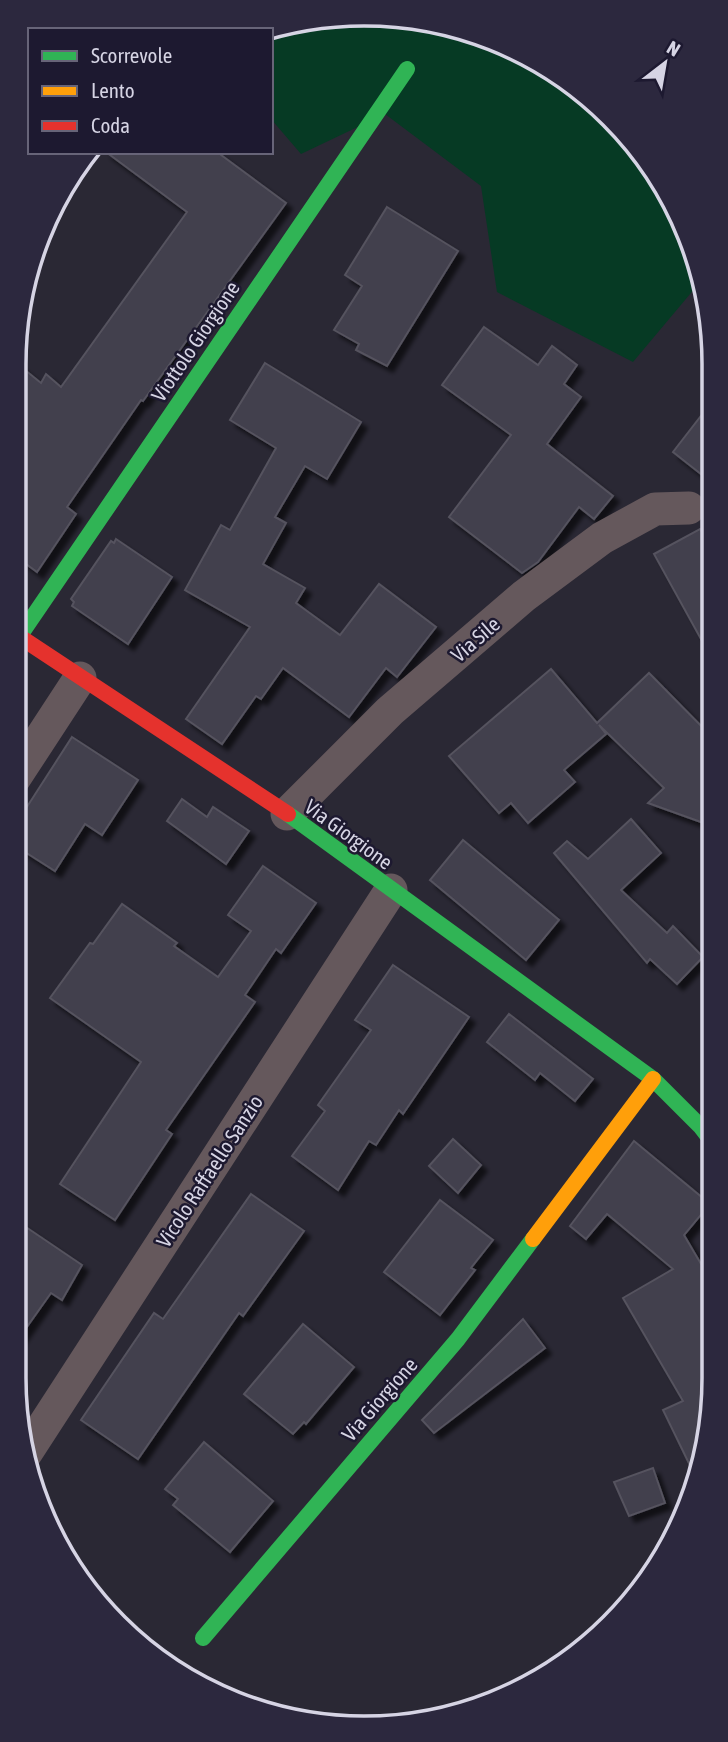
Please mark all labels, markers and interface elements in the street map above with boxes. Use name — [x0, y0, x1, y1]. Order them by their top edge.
legend — [28, 28, 273, 154]
north arrow — [630, 28, 700, 98]
text: N — [663, 36, 684, 61]
text: Scorrevole — [91, 43, 172, 67]
text: Lento — [91, 78, 135, 102]
text: Coda — [91, 113, 130, 137]
street label: Viottolo Giorgione — [146, 276, 244, 406]
street label: Via Sile — [446, 611, 504, 667]
street label: Via Giorgione — [300, 794, 398, 874]
street label: Vicolo Raffaello Sanzio — [151, 1090, 267, 1252]
street label: Via Giorgione — [336, 1352, 422, 1446]

